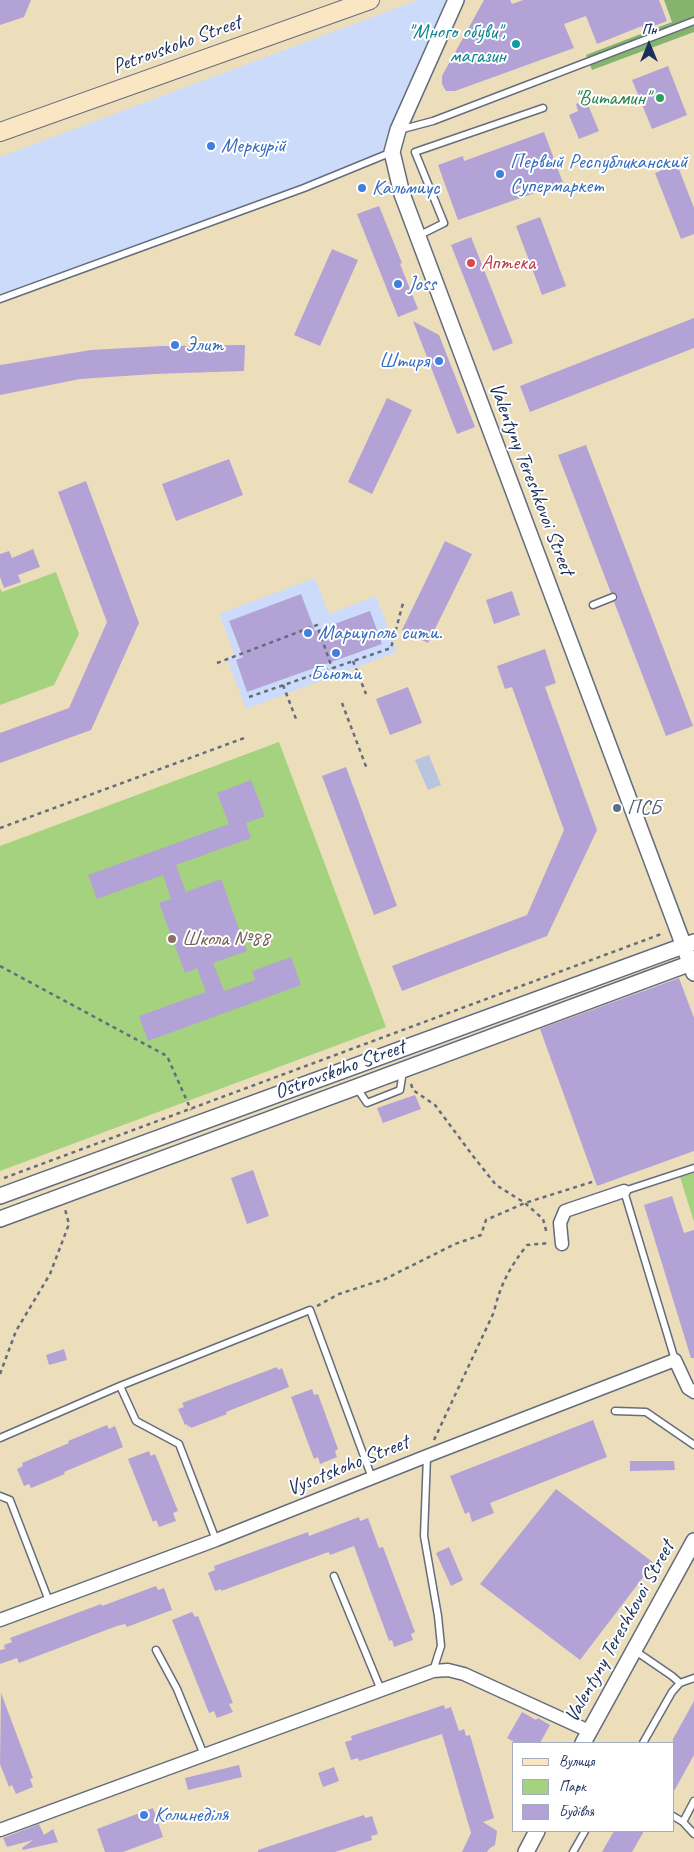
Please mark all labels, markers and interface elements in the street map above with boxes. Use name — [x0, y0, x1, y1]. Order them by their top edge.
street label: Petrovskoho Street — [109, 10, 245, 80]
place label: "Много обуви", магазин — [408, 19, 506, 69]
north arrow — [624, 20, 674, 70]
text: Пн — [642, 21, 656, 38]
marker: "Много обуви", магазин — [510, 38, 522, 50]
place label: "Витамин" — [574, 85, 650, 111]
marker: "Витамин" — [654, 92, 666, 104]
place label: Меркурій — [221, 133, 286, 159]
marker: Меркурій — [205, 140, 217, 152]
place label: Первый Республиканский Супермаркет — [510, 149, 688, 199]
marker: Первый Республиканский Супермаркет — [494, 168, 506, 180]
place label: Кальмиус — [372, 175, 439, 201]
marker: Кальмиус — [356, 182, 368, 194]
place label: Аптека — [481, 250, 535, 276]
marker: Аптека — [465, 257, 477, 269]
place label: Joss — [408, 271, 436, 297]
marker: Joss — [392, 278, 404, 290]
place label: Элит — [185, 332, 223, 358]
marker: Элит — [169, 339, 181, 351]
place label: Штиря — [379, 348, 429, 374]
marker: Штиря — [433, 355, 445, 367]
street label: Valentyny Tereshkovoi Street — [483, 379, 579, 579]
place label: Мариуполь сити. — [318, 620, 442, 646]
marker: Мариуполь сити. — [302, 627, 314, 639]
marker: Бьюти — [330, 647, 342, 659]
place label: Бьюти — [311, 661, 361, 687]
place label: ПСБ — [627, 795, 661, 821]
marker: ПСБ — [611, 802, 623, 814]
place label: Школа №88 — [182, 926, 270, 952]
marker: Школа №88 — [166, 933, 178, 945]
street label: Ostrovskoho Street — [271, 1035, 409, 1105]
street label: Vysotskoho Street — [283, 1430, 413, 1502]
street label: Valentyny Tereshkovoi Street — [560, 1537, 680, 1727]
legend — [512, 1742, 674, 1832]
text: Вулиця — [559, 1752, 595, 1771]
text: Парк — [559, 1777, 586, 1796]
place label: Колинеділя — [154, 1802, 228, 1828]
text: Будівля — [559, 1802, 594, 1821]
marker: Колинеділя — [138, 1809, 150, 1821]

